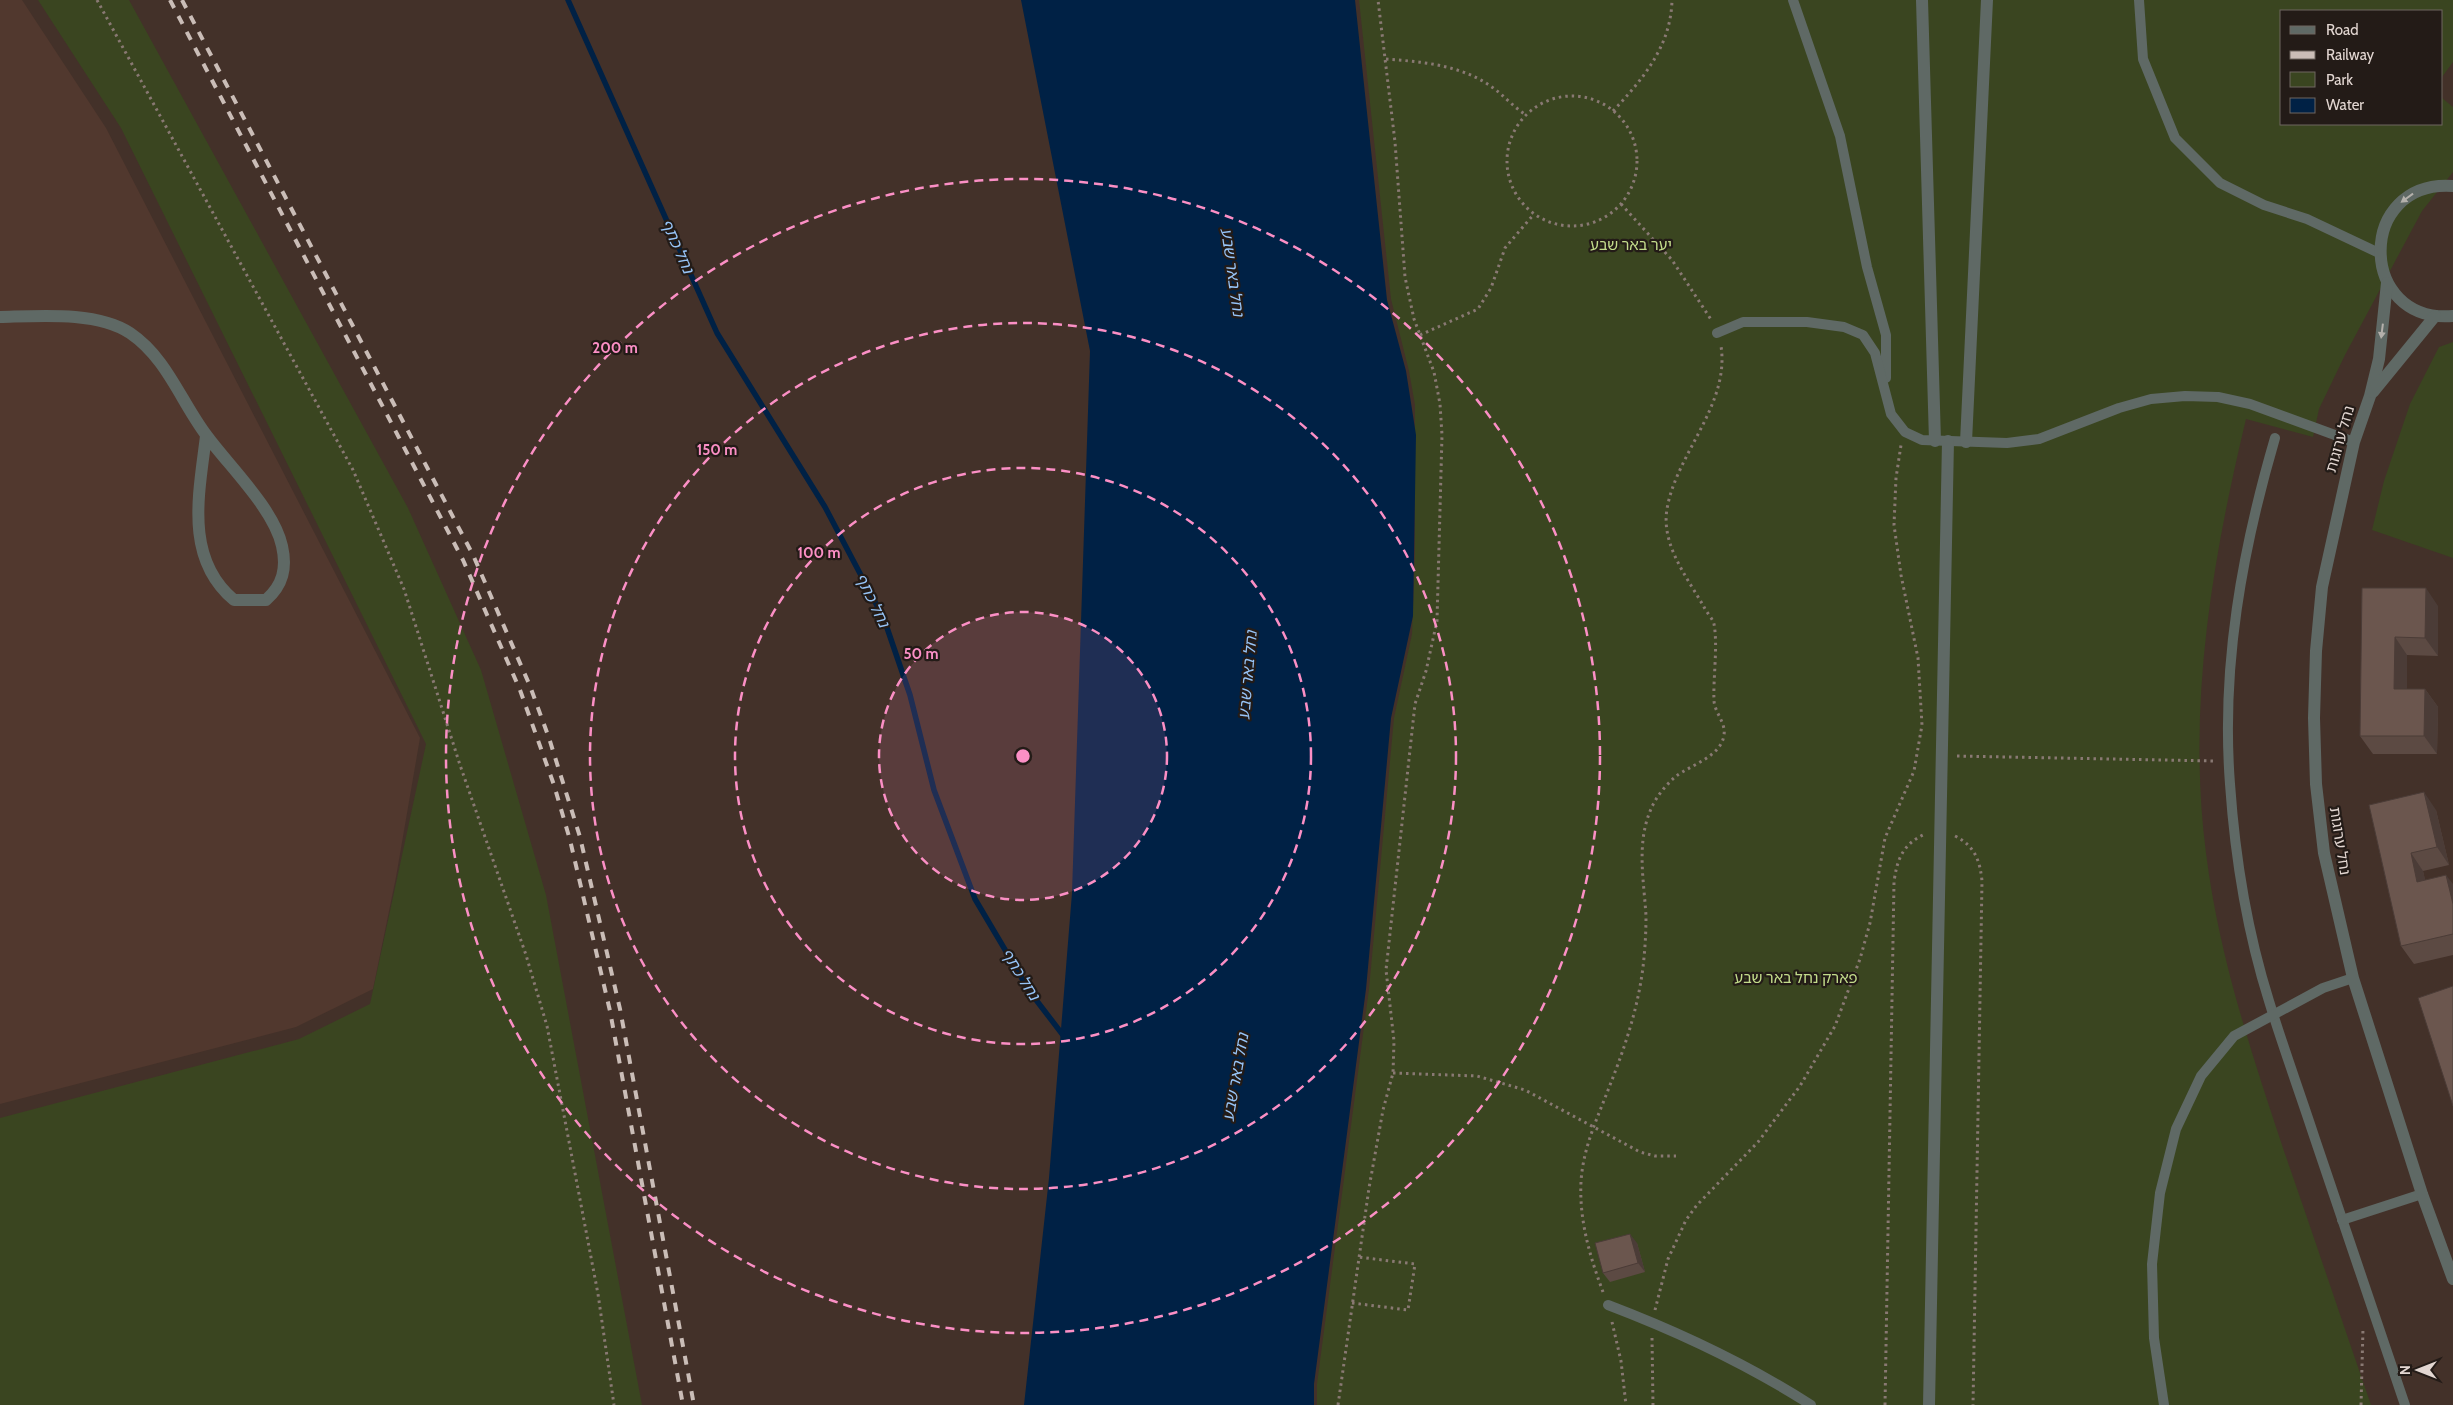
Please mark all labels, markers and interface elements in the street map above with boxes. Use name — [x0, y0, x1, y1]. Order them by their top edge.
legend — [2280, 10, 2443, 125]
text: Road — [2326, 21, 2359, 39]
text: Railway — [2326, 46, 2375, 64]
text: Park — [2326, 71, 2353, 89]
text: Water — [2326, 96, 2364, 114]
one-way arrow — [2400, 193, 2414, 203]
water label: נחל כתף — [657, 216, 698, 277]
water label: נחל באר שבע — [1217, 227, 1248, 318]
park label: יער באר שבע — [1590, 236, 1672, 254]
one-way arrow — [2378, 323, 2386, 339]
text: 200 m — [592, 339, 638, 357]
street label: נחל ערוגות — [2322, 404, 2358, 474]
text: 150 m — [697, 441, 737, 459]
text: 100 m — [797, 544, 841, 562]
water label: נחל כתף — [851, 570, 894, 631]
water label: נחל באר שבע — [1234, 629, 1261, 720]
text: 50 m — [903, 645, 939, 663]
centre of rings — [1014, 747, 1032, 765]
street label: נחל ערוגות — [2326, 806, 2354, 876]
water label: נחל כתף — [997, 945, 1044, 1004]
park label: פארק נחל באר שבע — [1734, 969, 1858, 987]
water label: נחל באר שבע — [1218, 1031, 1253, 1123]
north arrow — [2393, 1345, 2443, 1395]
text: N — [2396, 1365, 2414, 1375]

